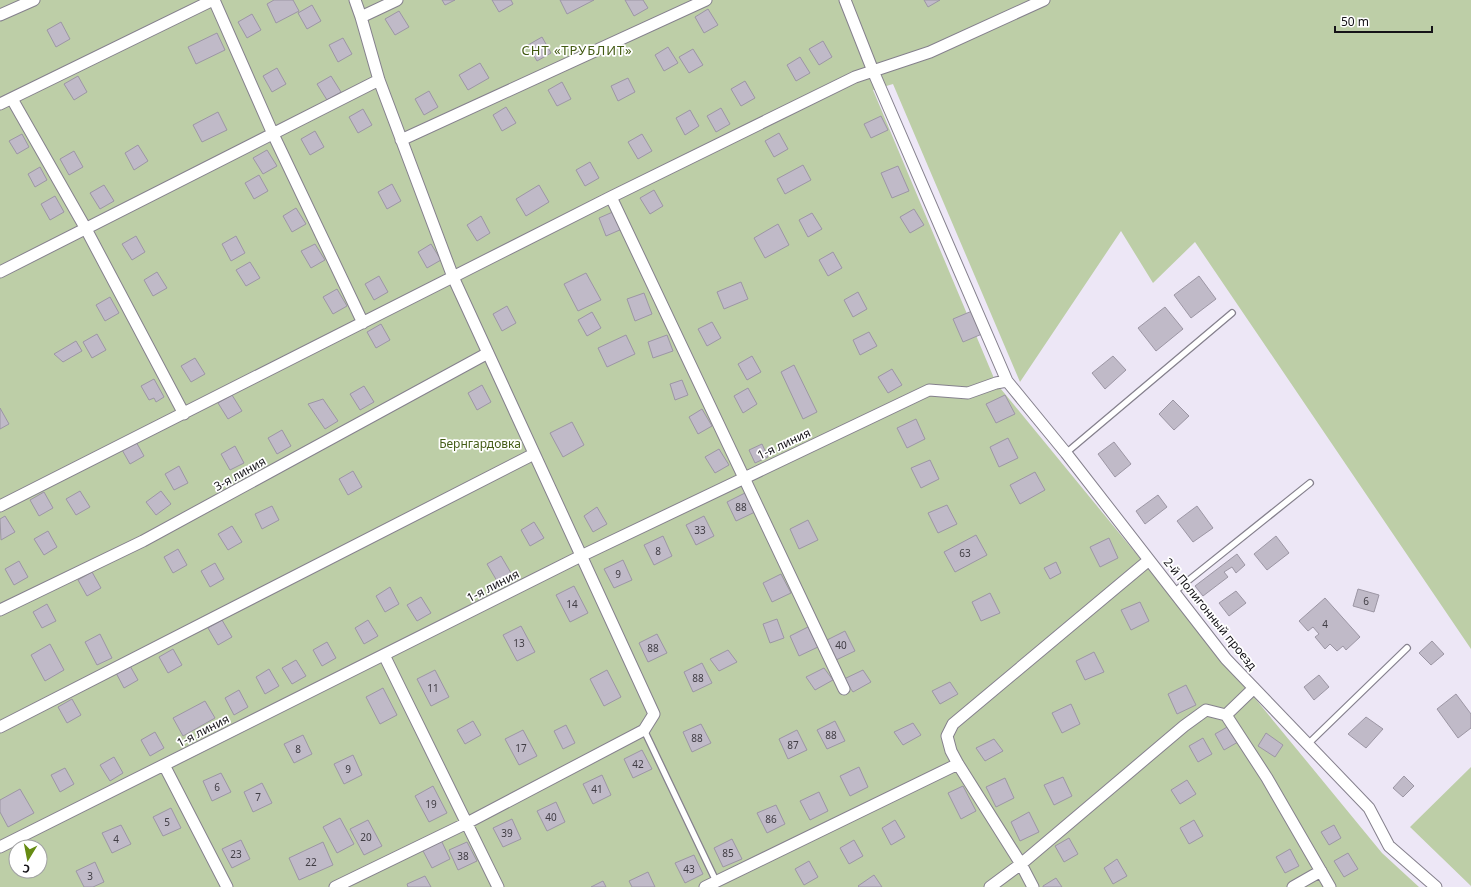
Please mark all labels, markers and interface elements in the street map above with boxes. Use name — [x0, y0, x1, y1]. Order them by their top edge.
scale bar — [1335, 8, 1432, 34]
text: 50 m — [1341, 13, 1369, 30]
district label: СНТ «ТРУБЛИТ» — [522, 41, 633, 59]
street label: 1-я линия — [754, 424, 813, 463]
park label: Бернгардовка — [439, 435, 521, 452]
street label: 3-я линия — [211, 452, 269, 495]
house number: 88 — [735, 500, 747, 514]
house number: 33 — [694, 523, 706, 537]
house number: 8 — [655, 544, 661, 558]
house number: 63 — [959, 546, 971, 560]
street label: 2-й Полигонный проезд — [1160, 554, 1261, 674]
street label: 1-я линия — [464, 565, 522, 606]
house number: 9 — [615, 567, 621, 581]
house number: 6 — [1363, 594, 1369, 608]
house number: 14 — [566, 597, 578, 611]
house number: 4 — [1322, 617, 1328, 631]
house number: 13 — [513, 636, 525, 650]
house number: 40 — [835, 638, 847, 652]
house number: 88 — [647, 641, 659, 655]
house number: 88 — [692, 671, 704, 685]
house number: 11 — [427, 681, 439, 695]
street label: 1-я линия — [174, 710, 232, 751]
house number: 88 — [825, 728, 837, 742]
house number: 88 — [691, 731, 703, 745]
house number: 87 — [787, 738, 799, 752]
house number: 17 — [515, 741, 527, 755]
house number: 8 — [295, 742, 301, 756]
house number: 42 — [632, 757, 644, 771]
house number: 9 — [345, 762, 351, 776]
house number: 6 — [214, 780, 220, 794]
house number: 41 — [591, 782, 603, 796]
house number: 7 — [255, 790, 261, 804]
house number: 19 — [425, 797, 437, 811]
house number: 40 — [545, 810, 557, 824]
house number: 86 — [765, 812, 777, 826]
house number: 5 — [164, 815, 170, 829]
house number: 39 — [501, 826, 513, 840]
house number: 20 — [360, 830, 372, 844]
house number: 4 — [113, 832, 119, 846]
north arrow — [8, 839, 48, 879]
house number: 85 — [722, 846, 734, 860]
house number: 23 — [230, 847, 242, 861]
house number: 38 — [457, 849, 469, 863]
house number: 22 — [305, 855, 317, 869]
text: С — [21, 861, 31, 877]
house number: 43 — [683, 862, 695, 876]
house number: 3 — [87, 869, 93, 883]

